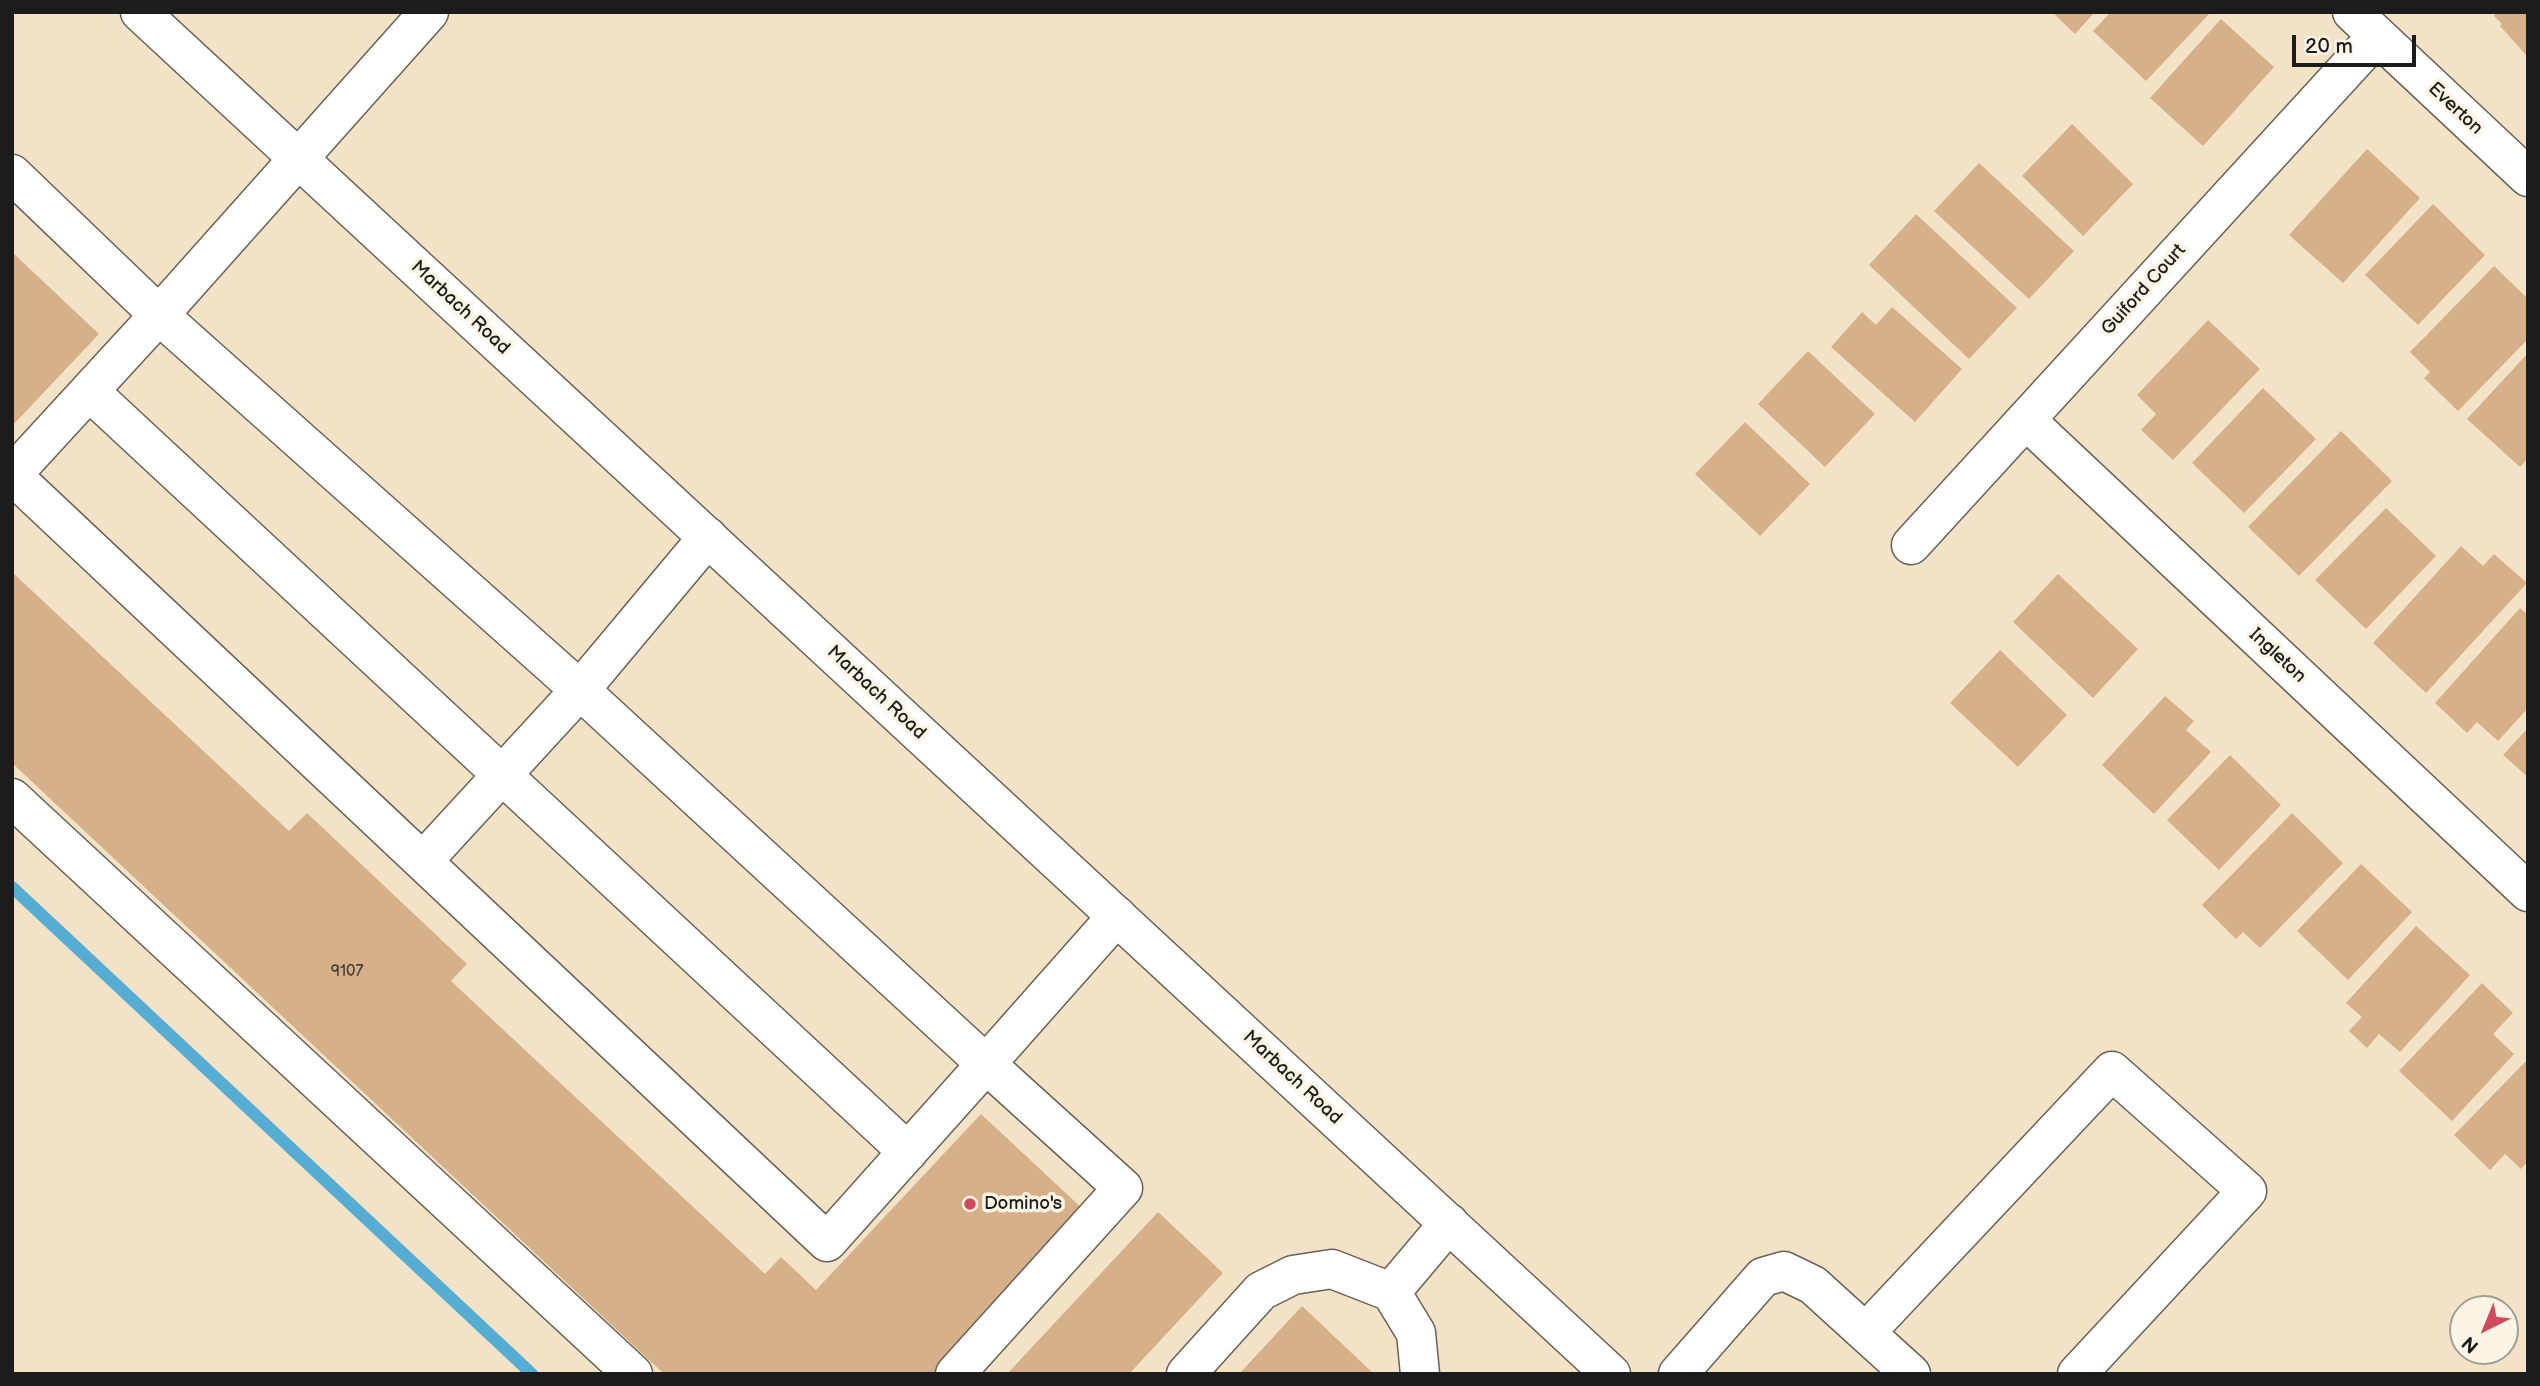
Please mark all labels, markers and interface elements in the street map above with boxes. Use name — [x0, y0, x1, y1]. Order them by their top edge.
scale bar — [2295, 21, 2419, 65]
text: 20 m — [2305, 34, 2353, 59]
street label: Everton — [2423, 78, 2487, 140]
street label: Guiford Court — [2097, 240, 2191, 340]
street label: Marbach Road — [406, 256, 514, 360]
street label: Ingleton — [2244, 624, 2310, 688]
street label: Marbach Road — [822, 641, 930, 745]
house number: 9107 — [331, 962, 363, 982]
street label: Marbach Road — [1238, 1026, 1346, 1130]
place label: Domino's — [984, 1193, 1062, 1215]
marker: Domino's — [962, 1196, 978, 1212]
north arrow — [2449, 1295, 2519, 1365]
text: N — [2458, 1331, 2484, 1358]

